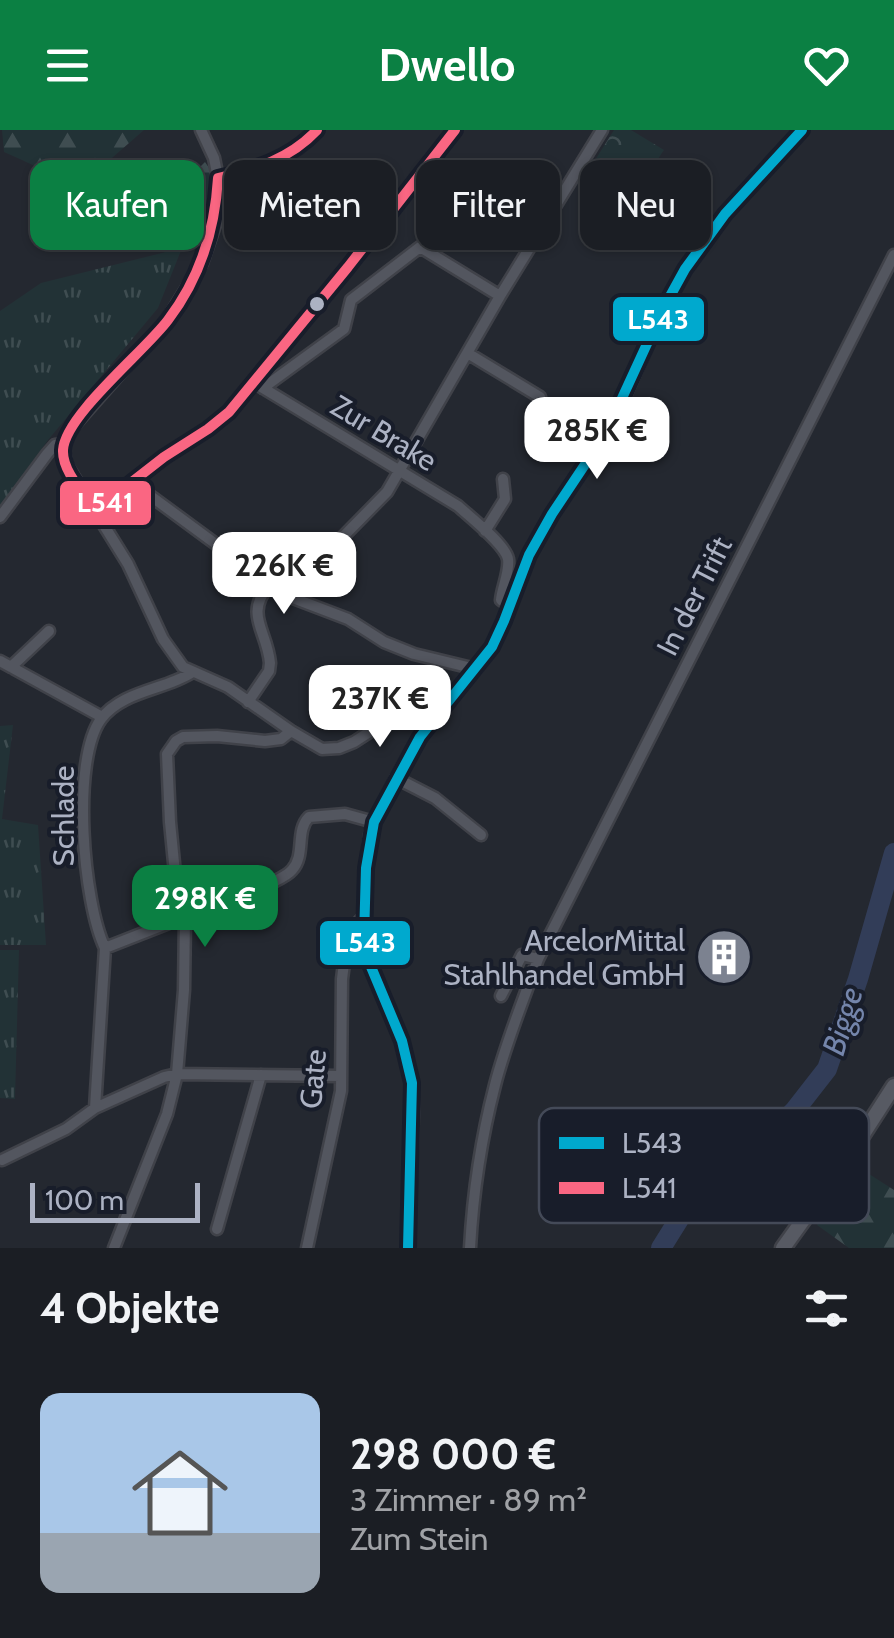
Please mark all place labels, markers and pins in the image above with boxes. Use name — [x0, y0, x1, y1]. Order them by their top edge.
unlabelled marker — [307, 294, 327, 314]
pin: 285K € — [516, 397, 678, 482]
pin: 226K € — [203, 532, 365, 617]
pin: 237K € — [299, 665, 461, 750]
pin: 298K € — [124, 865, 286, 950]
place label: ArcelorMittal Stahlhandel GmbH — [443, 922, 685, 993]
building icon: ArcelorMittal Stahlhandel GmbH — [694, 927, 754, 987]

